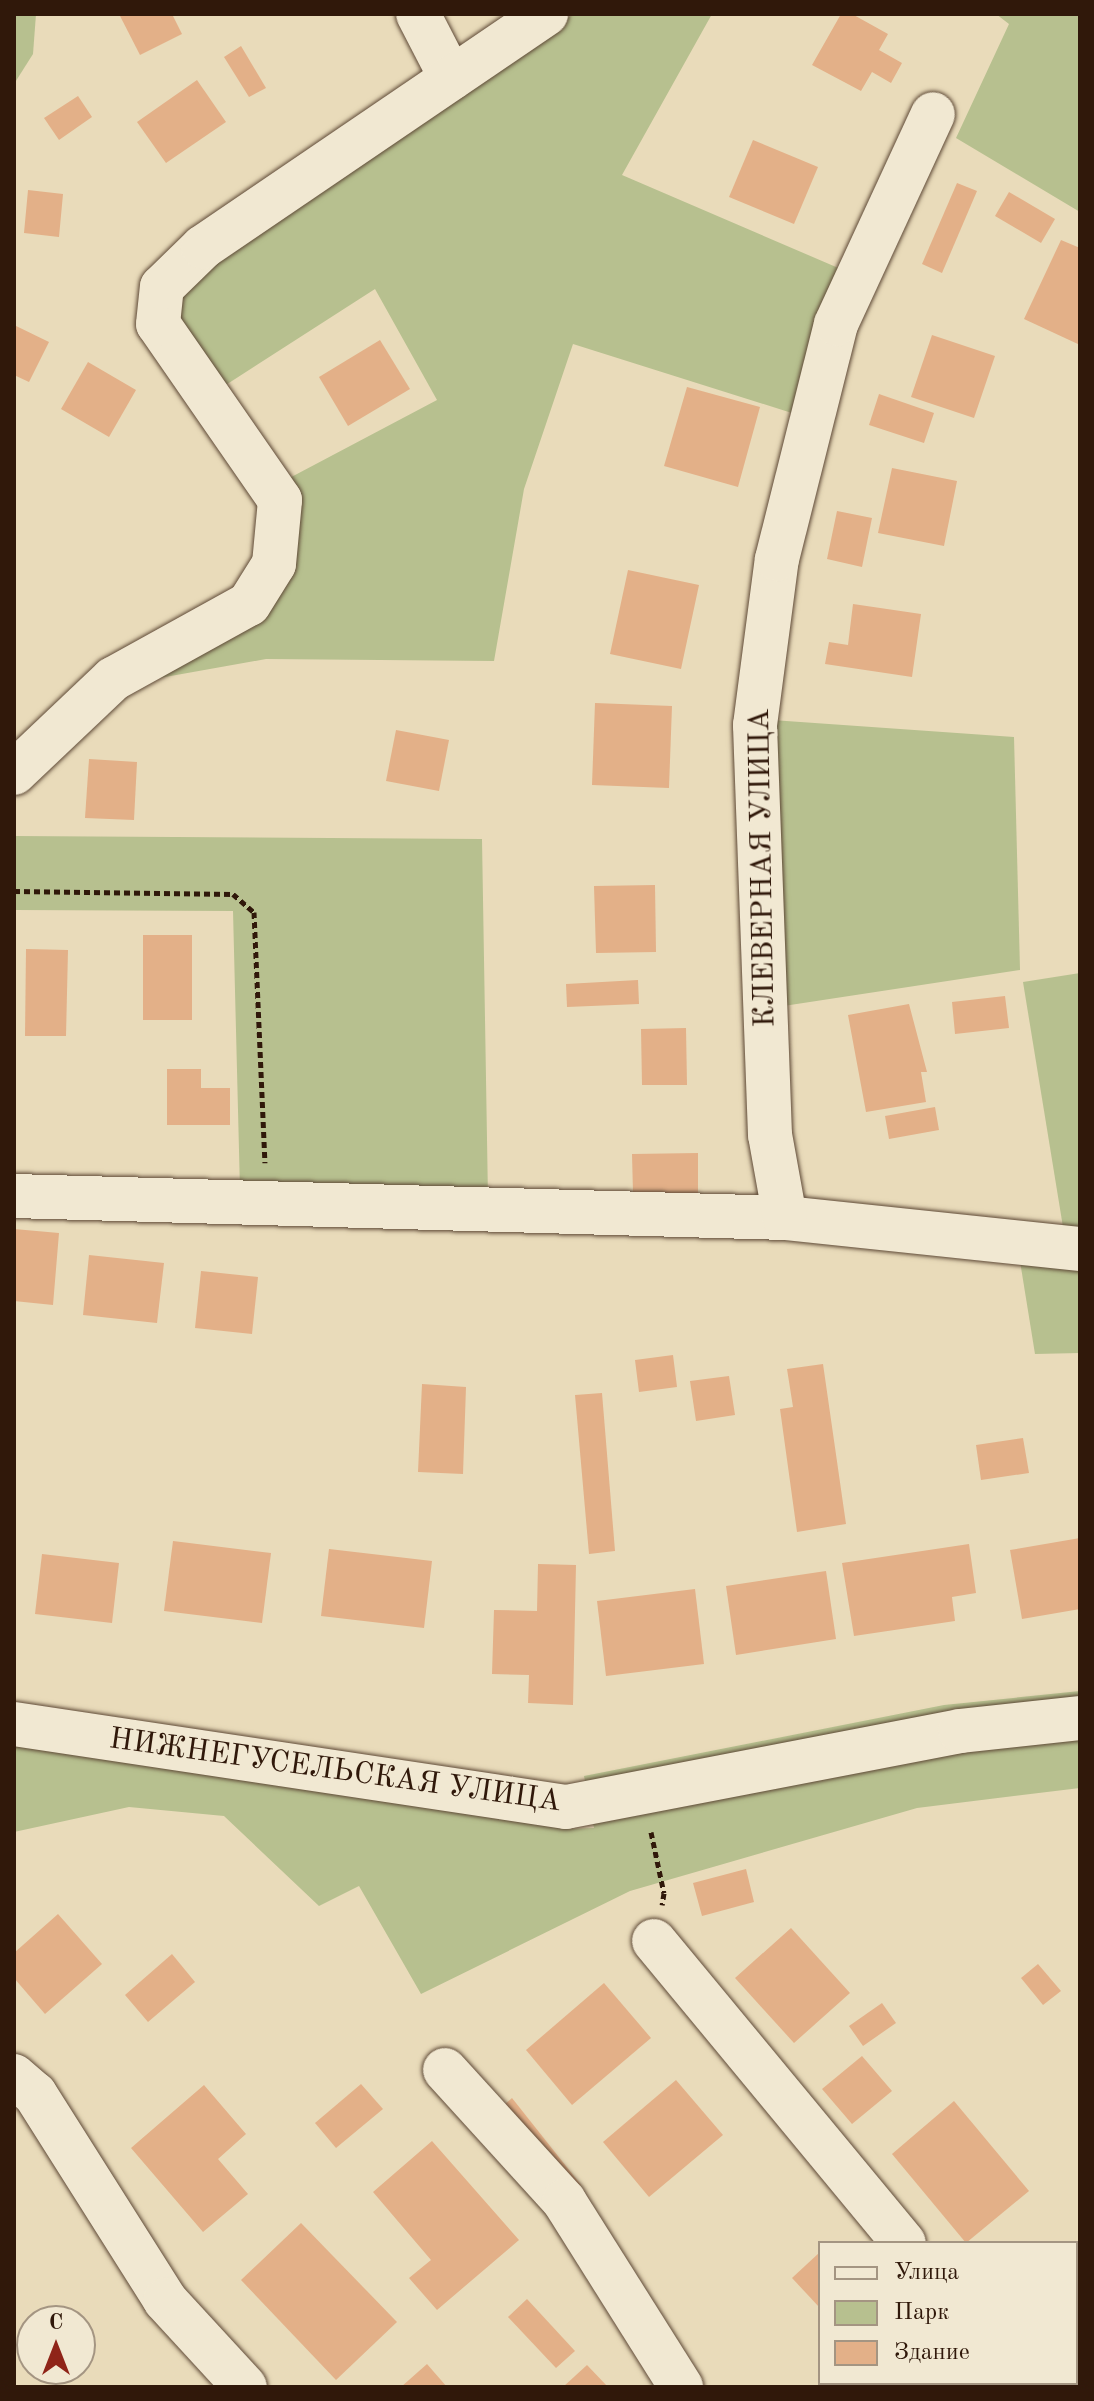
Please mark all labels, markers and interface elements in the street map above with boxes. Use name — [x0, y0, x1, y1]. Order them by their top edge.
street label: КЛЕВЕРНАЯ УЛИЦА — [742, 708, 784, 1028]
street label: НИЖНЕГУСЕЛЬСКАЯ УЛИЦА — [107, 1721, 563, 1821]
legend — [818, 2241, 1078, 2385]
text: Улица — [894, 2261, 959, 2285]
text: Парк — [894, 2301, 949, 2325]
north arrow — [16, 2305, 96, 2385]
text: С — [49, 2312, 63, 2334]
text: Здание — [894, 2341, 970, 2365]

